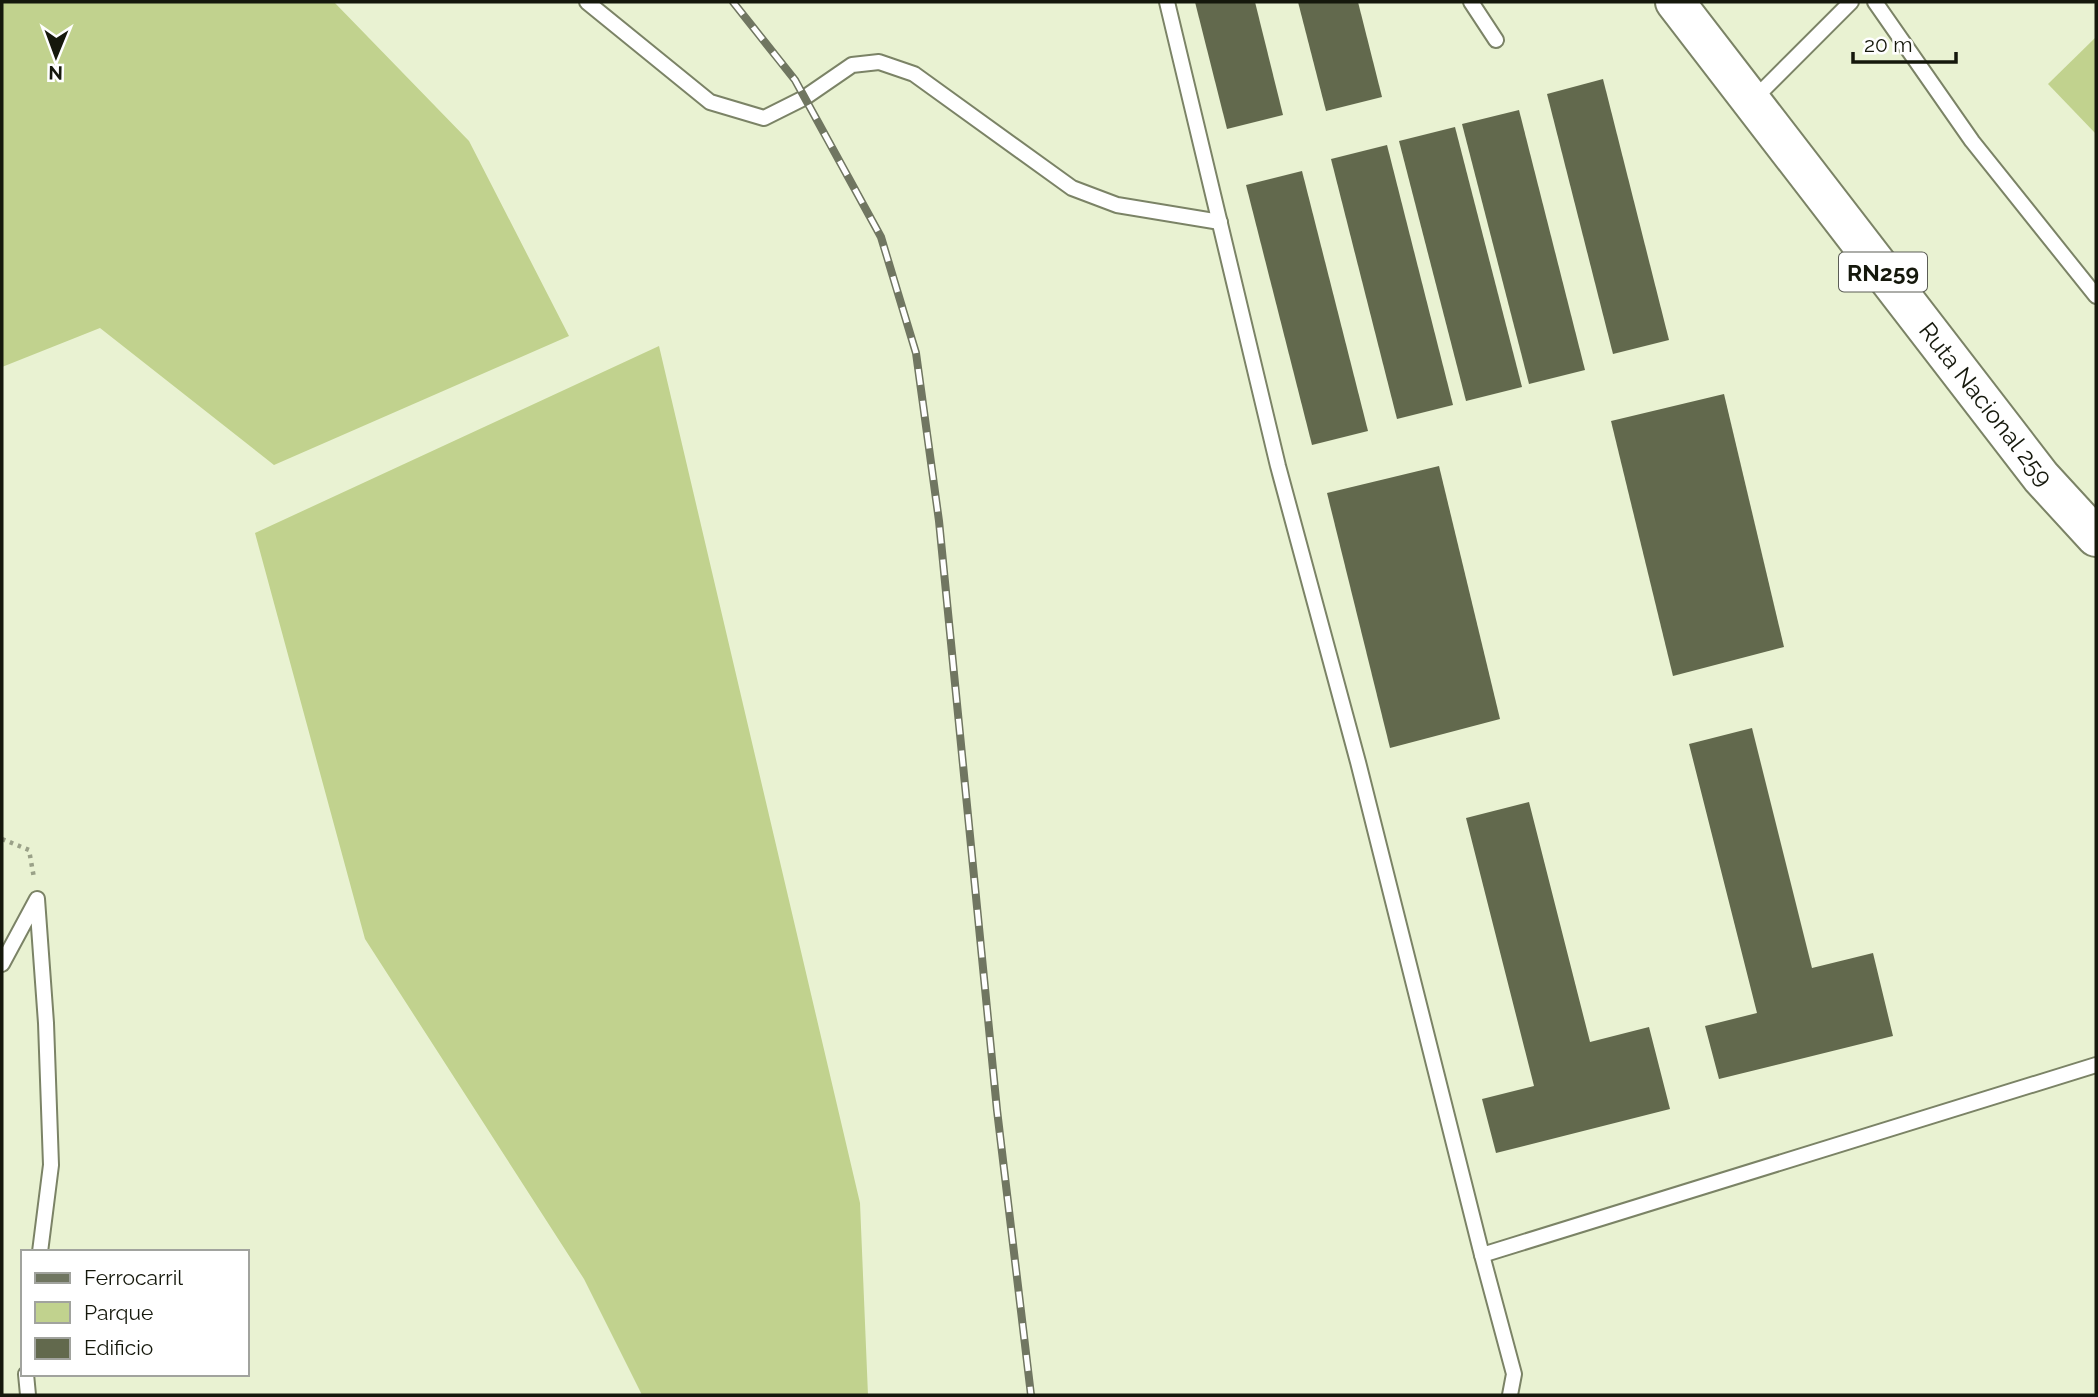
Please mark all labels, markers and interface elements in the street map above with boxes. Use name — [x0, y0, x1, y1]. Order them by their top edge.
north arrow — [21, 21, 91, 91]
scale bar — [1853, 21, 1956, 65]
text: 20 m — [1864, 32, 1912, 57]
text: N — [48, 62, 63, 84]
road number: RN259 — [1839, 252, 1927, 292]
street label: Ruta Nacional 259 — [1913, 316, 2059, 492]
legend — [21, 1250, 248, 1376]
text: Ferrocarril — [84, 1265, 183, 1290]
text: Parque — [84, 1300, 153, 1325]
text: Edificio — [84, 1335, 153, 1360]

